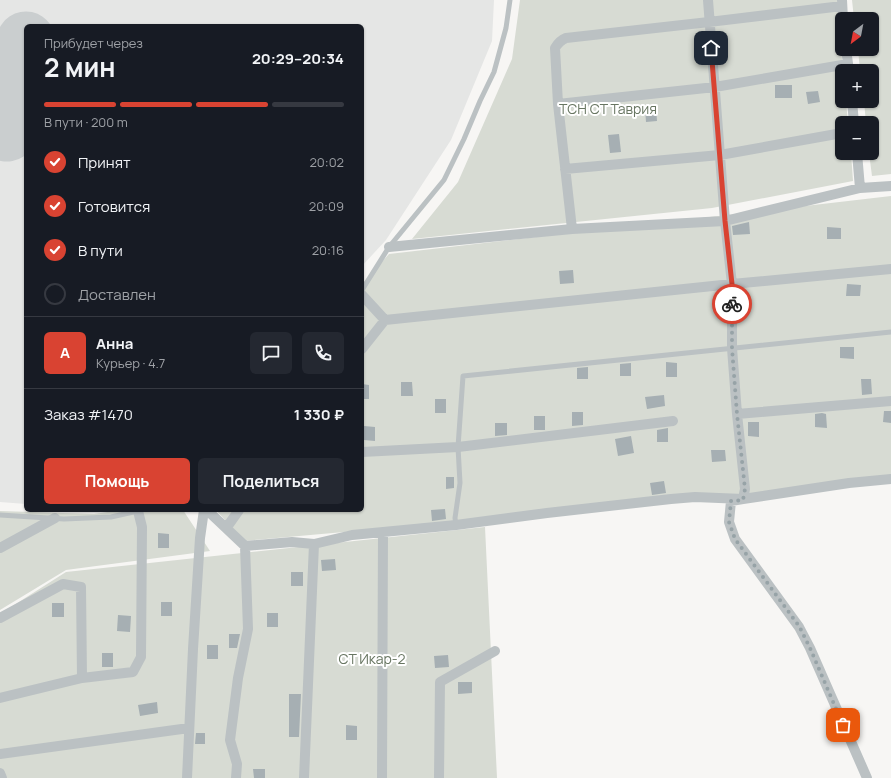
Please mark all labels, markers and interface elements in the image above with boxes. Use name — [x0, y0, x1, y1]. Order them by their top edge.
north arrow — [835, 12, 879, 56]
map controls — [835, 12, 879, 160]
pin — [694, 31, 728, 65]
text: Прибудет через — [44, 34, 143, 52]
icon: home — [700, 37, 722, 59]
text: 20:29–20:34 — [252, 48, 344, 69]
text: 2 мин — [44, 49, 116, 85]
button: + — [835, 64, 879, 108]
park label: ТСН СТ Таврия — [559, 99, 657, 118]
text: В пути · 200 m — [44, 113, 128, 131]
button: − — [835, 116, 879, 160]
icon: check — [44, 151, 66, 173]
text: Принят — [78, 152, 131, 173]
text: 20:02 — [309, 153, 344, 171]
icon: check — [44, 195, 66, 217]
text: Готовится — [78, 196, 150, 217]
text: 20:09 — [309, 197, 344, 215]
icon: check — [44, 239, 66, 261]
text: В пути — [78, 240, 123, 261]
text: 20:16 — [312, 241, 344, 259]
text: Доставлен — [78, 284, 156, 305]
courier — [712, 284, 752, 324]
icon: bike — [721, 293, 743, 315]
button: chat — [250, 332, 292, 374]
button: phone — [302, 332, 344, 374]
text: Анна — [96, 333, 133, 354]
text: А — [60, 342, 70, 363]
text: Курьер · 4.7 — [96, 354, 165, 372]
text: Заказ #1470 — [44, 404, 133, 425]
text: 1 330 ₽ — [294, 404, 344, 425]
button: Помощь — [44, 458, 190, 504]
button: Поделиться — [198, 458, 344, 504]
park label: СТ Икар-2 — [338, 649, 406, 668]
pin — [826, 708, 860, 742]
icon: bag — [832, 714, 854, 736]

